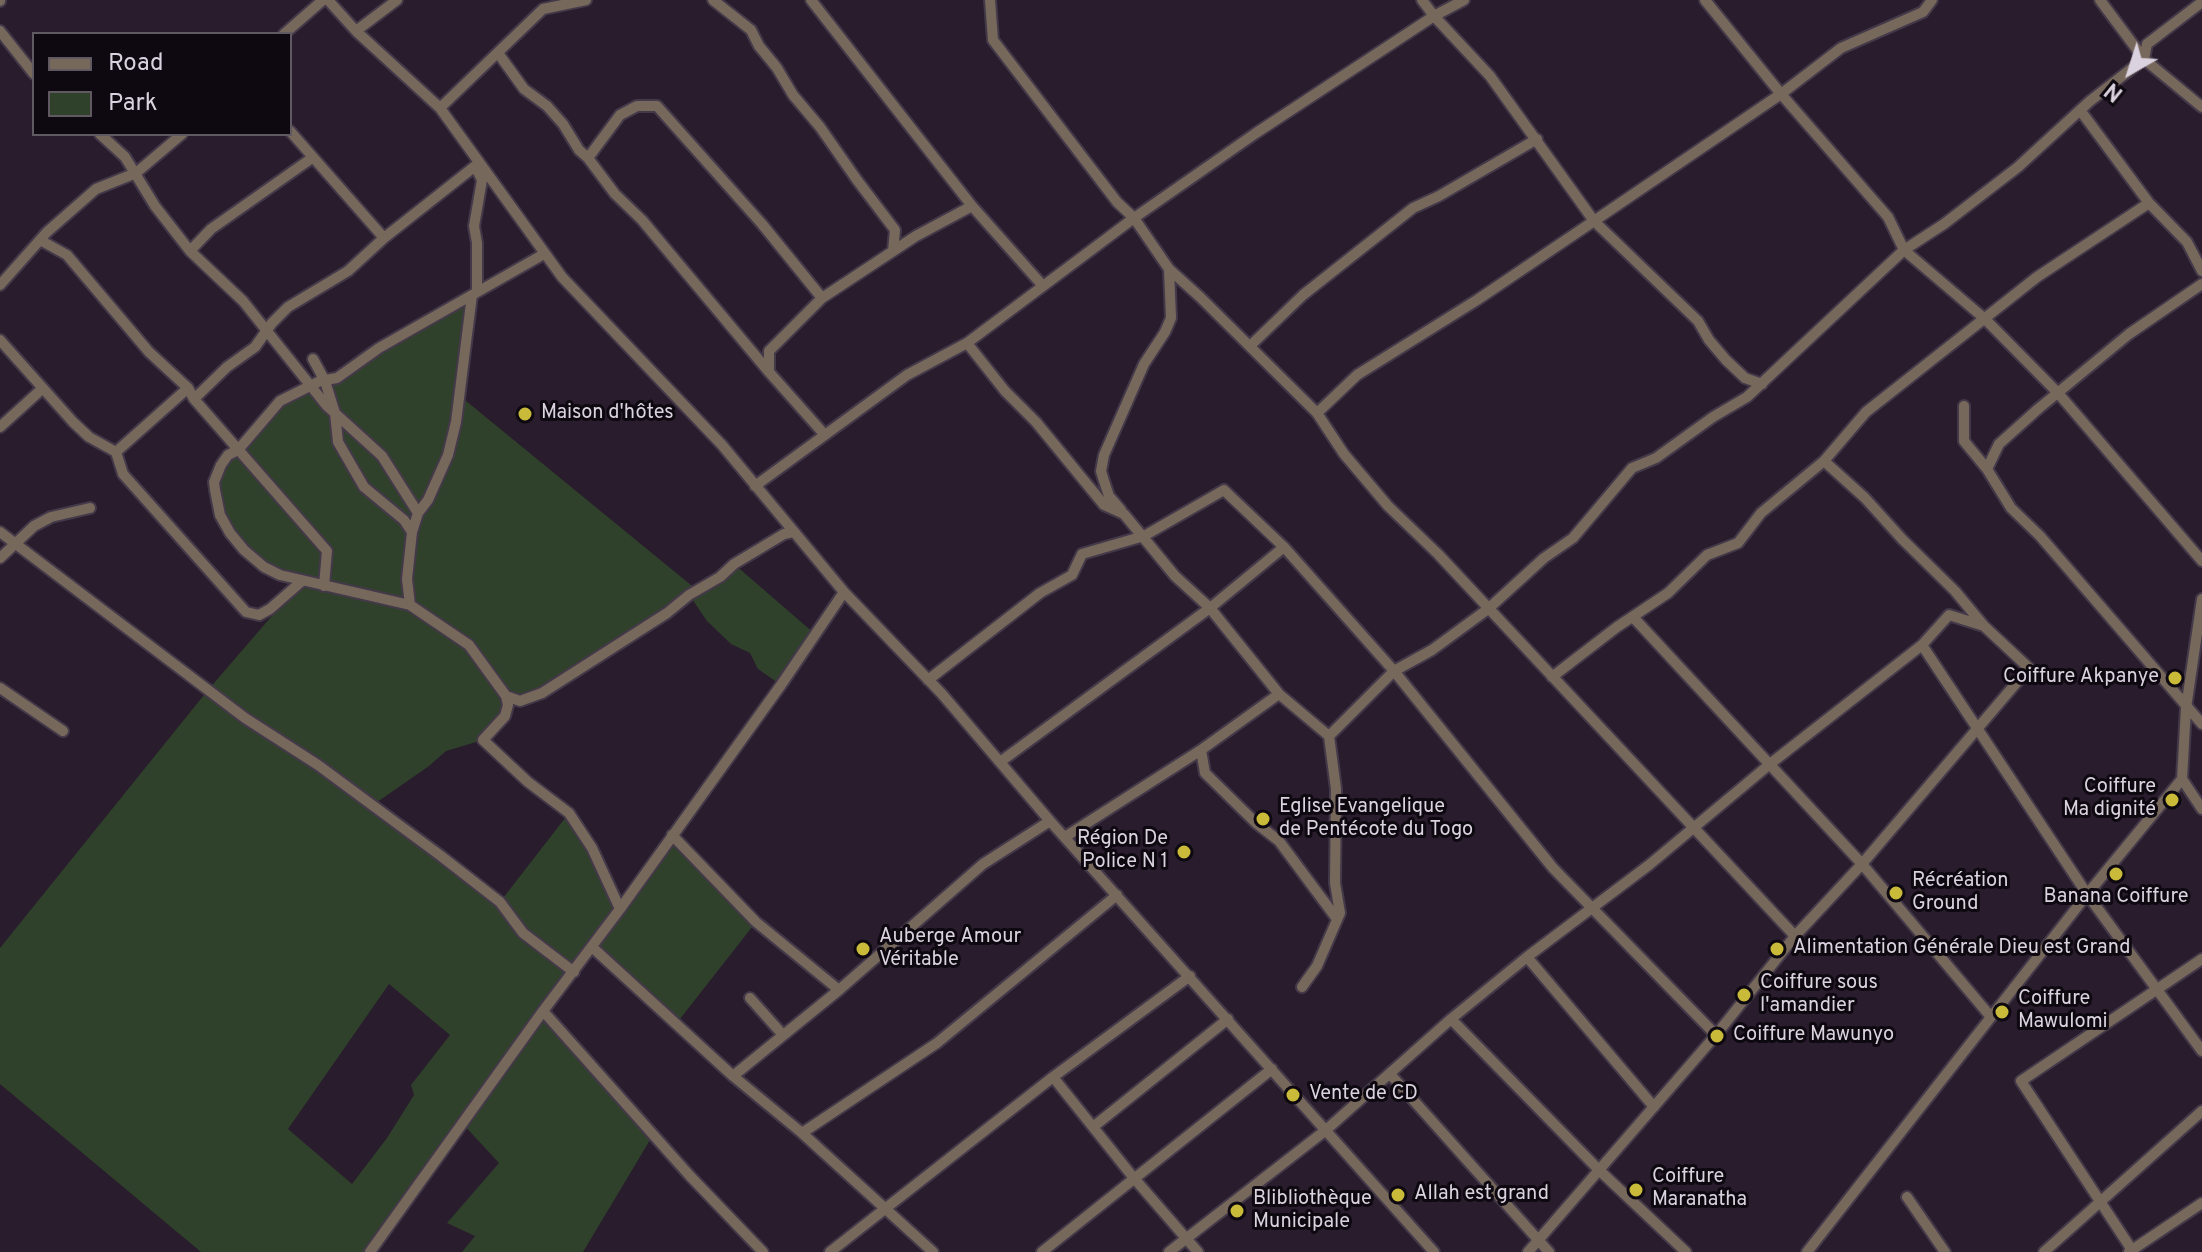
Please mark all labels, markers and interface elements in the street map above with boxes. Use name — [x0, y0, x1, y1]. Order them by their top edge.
legend — [32, 32, 292, 136]
north arrow — [2090, 32, 2170, 112]
text: Road — [108, 49, 164, 79]
text: N — [2100, 76, 2129, 107]
text: Park — [108, 89, 158, 119]
place label: Maison d'hôtes — [541, 402, 674, 426]
marker: Maison d'hôtes — [516, 405, 534, 423]
place label: Coiffure Akpanye — [2003, 666, 2159, 690]
marker: Coiffure Akpanye — [2166, 669, 2184, 687]
place label: Coiffure Ma dignité — [2063, 776, 2156, 823]
marker: Coiffure Ma dignité — [2163, 791, 2181, 809]
place label: Eglise Evangelique de Pentécote du Togo — [1279, 796, 1473, 843]
marker: Eglise Evangelique de Pentécote du Togo — [1254, 810, 1272, 828]
place label: Région De Police N 1 — [1077, 828, 1168, 875]
marker: Région De Police N 1 — [1175, 843, 1193, 861]
marker: Banana Coiffure — [2107, 865, 2125, 883]
place label: Récréation Ground — [1912, 870, 2008, 917]
marker: Récréation Ground — [1887, 884, 1905, 902]
place label: Banana Coiffure — [2044, 886, 2188, 910]
place label: Auberge Amour Véritable — [879, 926, 1021, 973]
place label: Alimentation Générale Dieu est Grand — [1793, 937, 2130, 961]
marker: Auberge Amour Véritable — [854, 940, 872, 958]
marker: Alimentation Générale Dieu est Grand — [1768, 940, 1786, 958]
place label: Coiffure sous l'amandier — [1760, 972, 1878, 1019]
marker: Coiffure sous l'amandier — [1735, 986, 1753, 1004]
place label: Coiffure Mawulomi — [2018, 988, 2108, 1035]
marker: Coiffure Mawulomi — [1993, 1003, 2011, 1021]
place label: Coiffure Mawunyo — [1733, 1024, 1894, 1048]
marker: Coiffure Mawunyo — [1708, 1027, 1726, 1045]
place label: Vente de CD — [1309, 1083, 1418, 1107]
marker: Vente de CD — [1284, 1086, 1302, 1104]
place label: Coiffure Maranatha — [1652, 1166, 1747, 1213]
marker: Coiffure Maranatha — [1627, 1181, 1645, 1199]
place label: Allah est grand — [1414, 1183, 1549, 1207]
marker: Allah est grand — [1389, 1186, 1407, 1204]
place label: Blibliothèque Municipale — [1253, 1188, 1372, 1235]
marker: Blibliothèque Municipale — [1228, 1202, 1246, 1220]

